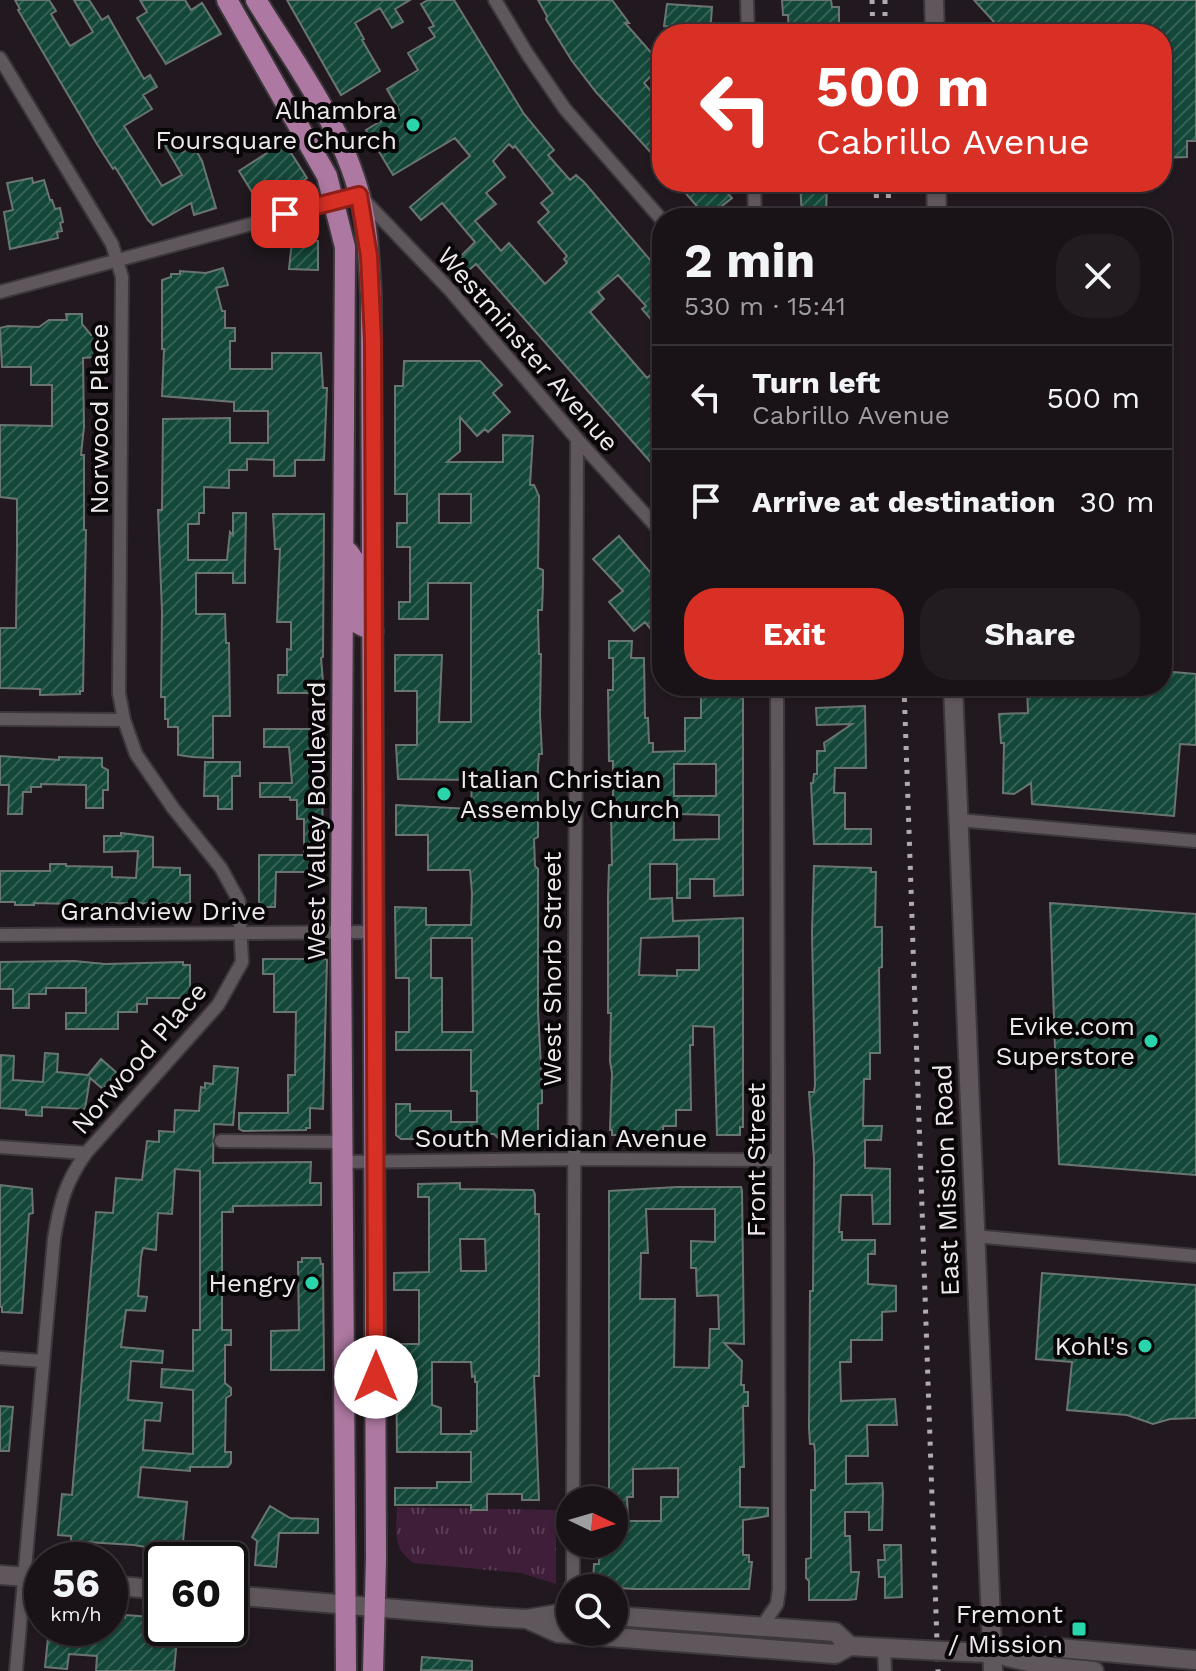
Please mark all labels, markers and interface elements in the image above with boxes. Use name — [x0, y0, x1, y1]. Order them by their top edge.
text: 500 m — [816, 54, 990, 120]
icon: left — [684, 56, 788, 160]
place label: Alhambra Foursquare Church — [155, 95, 397, 155]
marker: Alhambra Foursquare Church — [404, 116, 422, 134]
text: Cabrillo Avenue — [816, 121, 1090, 163]
pin — [251, 180, 319, 248]
icon: arrive — [263, 192, 307, 236]
text: 2 min — [684, 232, 815, 289]
button: close — [1056, 234, 1140, 318]
street label: Westminster Avenue — [431, 241, 625, 457]
text: 530 m · 15:41 — [684, 291, 846, 321]
street label: Norwood Place — [84, 324, 114, 514]
text: Turn left — [752, 365, 880, 400]
icon: left — [684, 375, 728, 419]
text: 500 m — [1046, 380, 1140, 415]
text: Cabrillo Avenue — [752, 400, 950, 430]
icon: arrive — [684, 479, 728, 523]
text: Arrive at destination — [752, 484, 1056, 519]
text: 30 m — [1080, 484, 1155, 519]
button: Exit — [684, 588, 904, 680]
button: Share — [920, 588, 1140, 680]
street label: West Valley Boulevard — [301, 681, 331, 961]
place label: Italian Christian Assembly Church — [460, 764, 680, 824]
marker: Italian Christian Assembly Church — [435, 785, 453, 803]
street label: West Shorb Street — [537, 851, 567, 1086]
street label: Grandview Drive — [60, 896, 266, 926]
street label: Norwood Place — [65, 976, 213, 1140]
place label: Evike.com Superstore — [996, 1011, 1135, 1071]
marker: Evike.com Superstore — [1142, 1032, 1160, 1050]
street label: East Mission Road — [927, 1063, 965, 1297]
street label: Front Street — [741, 1083, 771, 1237]
street label: South Meridian Avenue — [415, 1123, 707, 1153]
place label: Hengry — [208, 1268, 297, 1298]
marker: Hengry — [303, 1274, 321, 1292]
place label: Kohl's — [1055, 1331, 1129, 1361]
position arrow — [334, 1335, 418, 1419]
marker: Kohl's — [1136, 1337, 1154, 1355]
north arrow — [556, 1486, 628, 1558]
map controls — [556, 1486, 628, 1646]
speed limit sign: 60 — [144, 1542, 248, 1646]
text: 56 — [52, 1560, 100, 1607]
button: search — [556, 1574, 628, 1646]
place label: Fremont / Mission — [948, 1599, 1063, 1659]
text: km/h — [50, 1602, 102, 1626]
marker: Fremont / Mission — [1070, 1620, 1088, 1638]

